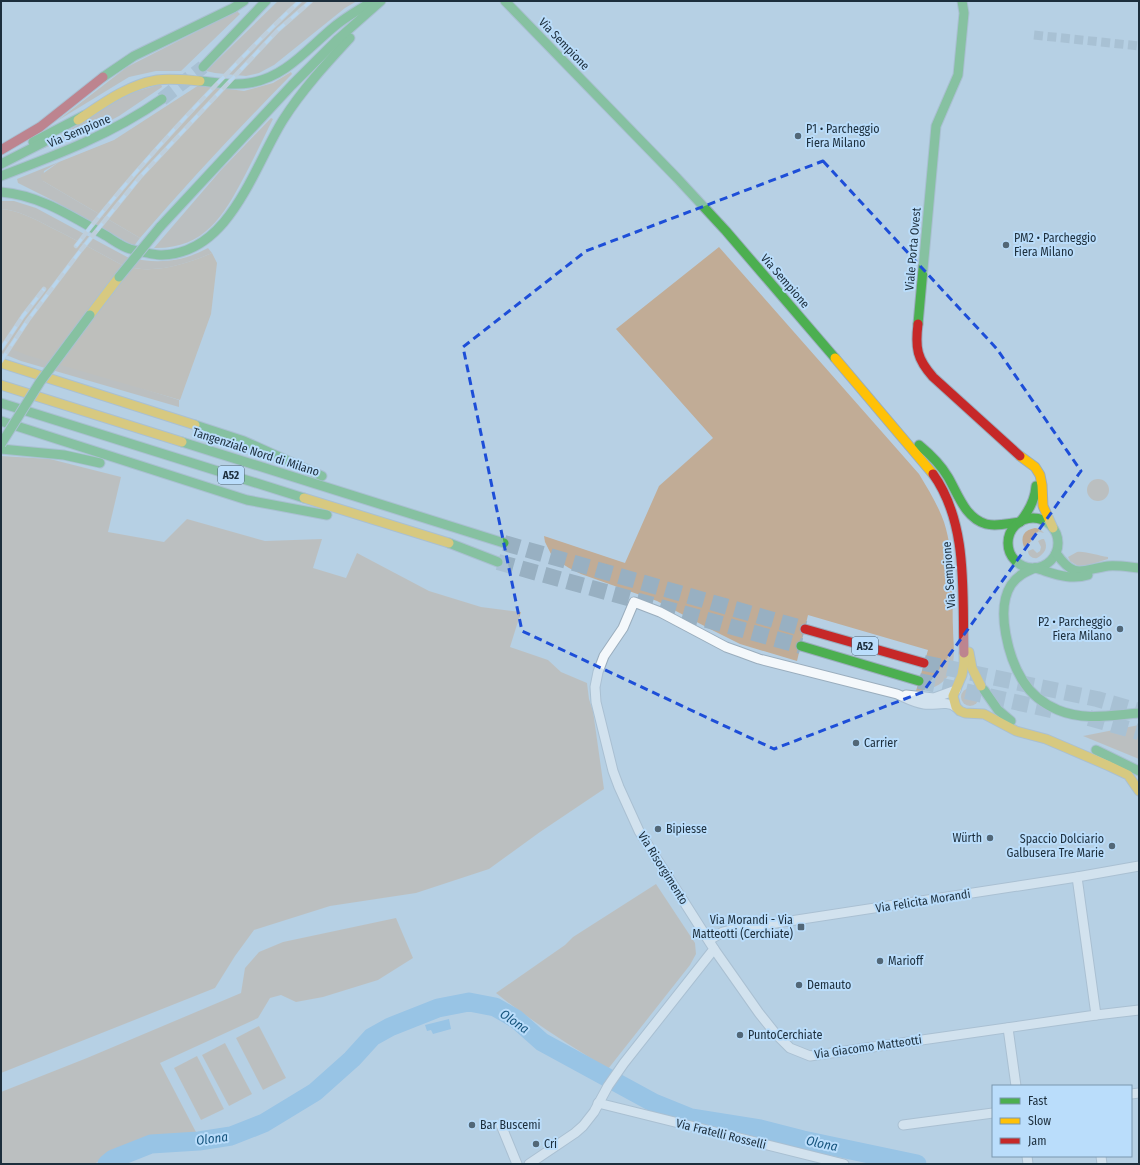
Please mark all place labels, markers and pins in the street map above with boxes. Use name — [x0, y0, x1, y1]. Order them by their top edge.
place label: P1 • Parcheggio Fiera Milano — [806, 122, 880, 150]
marker: P1 • Parcheggio Fiera Milano — [793, 131, 803, 141]
place label: PM2 • Parcheggio Fiera Milano — [1014, 231, 1096, 259]
marker: PM2 • Parcheggio Fiera Milano — [1001, 240, 1011, 250]
place label: P2 • Parcheggio Fiera Milano — [1038, 615, 1112, 643]
marker: P2 • Parcheggio Fiera Milano — [1115, 624, 1125, 634]
place label: Carrier — [864, 736, 898, 750]
marker: Carrier — [851, 738, 861, 748]
place label: Bipiesse — [666, 822, 707, 836]
marker: Bipiesse — [653, 824, 663, 834]
place label: Würth — [952, 831, 982, 845]
place label: Spaccio Dolciario Galbusera Tre Marie — [1007, 832, 1104, 860]
marker: Würth — [985, 833, 995, 843]
marker: Spaccio Dolciario Galbusera Tre Marie — [1107, 841, 1117, 851]
place label: Via Morandi - Via Matteotti (Cerchiate) — [692, 913, 793, 941]
marker: Via Morandi - Via Matteotti (Cerchiate) — [796, 922, 806, 932]
place label: Marioff — [888, 954, 925, 968]
marker: Marioff — [875, 956, 885, 966]
place label: Demauto — [807, 978, 851, 992]
marker: Demauto — [794, 980, 804, 990]
place label: PuntoCerchiate — [748, 1028, 822, 1042]
marker: PuntoCerchiate — [735, 1030, 745, 1040]
place label: Bar Buscemi — [480, 1118, 541, 1132]
marker: Bar Buscemi — [467, 1120, 477, 1130]
place label: Cri — [544, 1137, 557, 1151]
marker: Cri — [531, 1139, 541, 1149]

